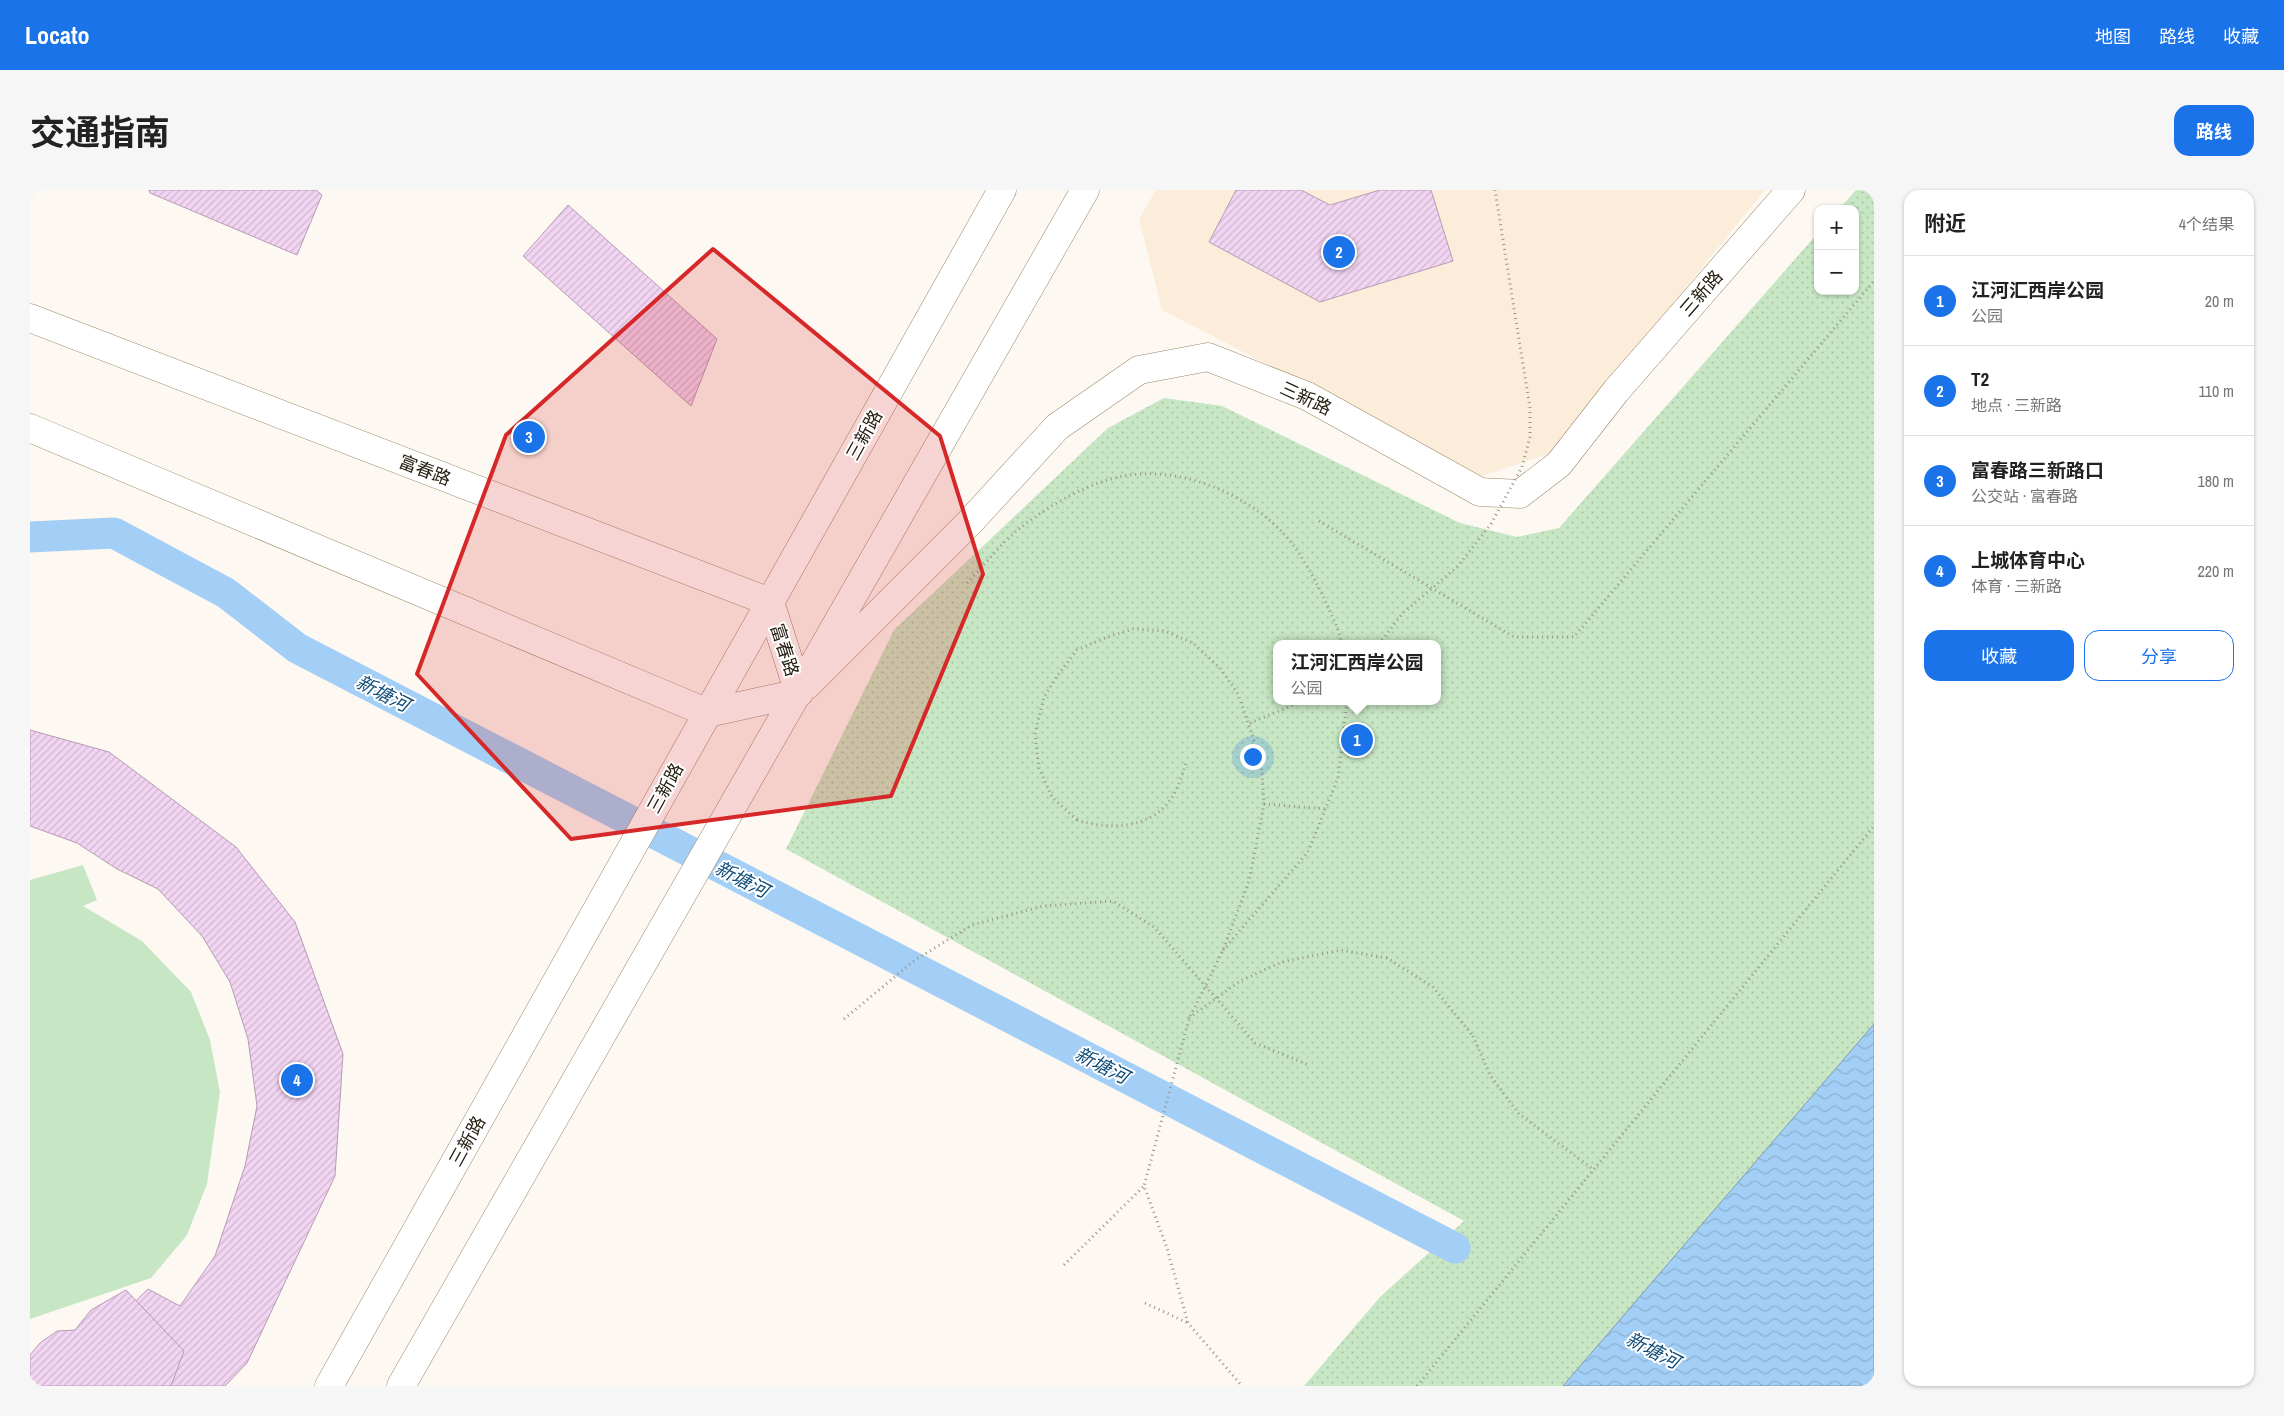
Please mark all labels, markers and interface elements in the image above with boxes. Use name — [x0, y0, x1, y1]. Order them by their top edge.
text: Locato — [25, 19, 90, 51]
text: 地图 — [2095, 24, 2131, 49]
text: 路线 — [2159, 24, 2195, 49]
text: 收藏 — [2223, 24, 2259, 49]
button: 路线 — [2174, 105, 2254, 156]
text: 交通指南 — [30, 109, 170, 156]
map controls — [1814, 205, 1859, 295]
button: + — [1814, 205, 1859, 250]
text: 附近 — [1924, 209, 1966, 238]
text: 4个结果 — [2179, 213, 2234, 235]
pin: 2 — [1323, 233, 1355, 271]
button: − — [1814, 250, 1859, 295]
street label: 三新路 — [1674, 264, 1728, 322]
text: 江河汇西岸公园 — [1971, 277, 2104, 303]
text: 1 — [1936, 290, 1944, 312]
text: 20 m — [2205, 290, 2234, 312]
text: 公园 — [1971, 305, 2003, 327]
text: T2 — [1971, 366, 1989, 392]
street label: 三新路 — [1276, 375, 1336, 421]
text: 2 — [1936, 380, 1944, 402]
text: 110 m — [2198, 380, 2234, 402]
text: 地点 · 三新路 — [1971, 394, 2062, 416]
street label: 三新路 — [840, 405, 888, 465]
pin: 3 — [513, 418, 545, 456]
street label: 富春路 — [395, 449, 455, 491]
text: 富春路三新路口 — [1971, 457, 2104, 483]
text: 3 — [1936, 470, 1944, 492]
text: 180 m — [2198, 470, 2234, 492]
text: 公交站 · 富春路 — [1971, 485, 2078, 507]
text: 上城体育中心 — [1971, 547, 2085, 573]
text: 4 — [1936, 560, 1944, 582]
text: 220 m — [2198, 560, 2234, 582]
text: 体育 · 三新路 — [1971, 575, 2062, 597]
street label: 富春路 — [765, 620, 805, 680]
button: 收藏 — [1924, 630, 2074, 681]
button: 分享 — [2084, 630, 2234, 681]
popup — [1273, 640, 1441, 705]
text: 江河汇西岸公园 — [1290, 649, 1424, 675]
water label: 新塘河 — [352, 668, 418, 719]
text: 公园 — [1290, 677, 1323, 699]
pin: 1 — [1341, 721, 1373, 759]
your location — [1240, 744, 1266, 770]
street label: 三新路 — [641, 758, 689, 818]
water label: 新塘河 — [711, 854, 777, 905]
water label: 新塘河 — [1071, 1040, 1137, 1091]
pin: 4 — [281, 1061, 313, 1099]
street label: 三新路 — [443, 1111, 491, 1171]
water label: 新塘河 — [1622, 1325, 1688, 1376]

